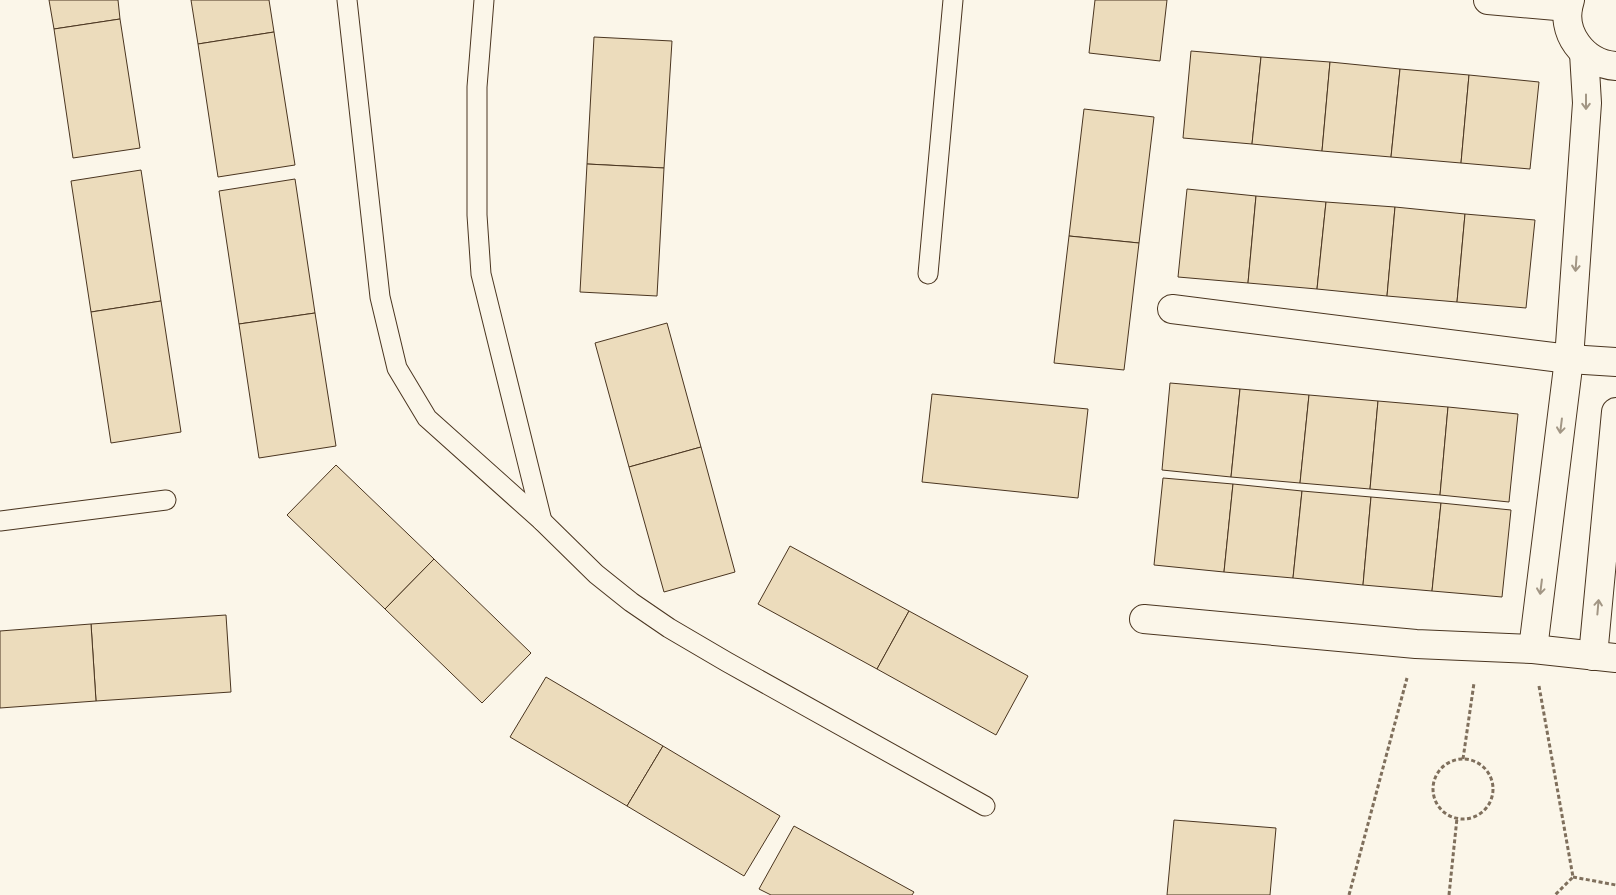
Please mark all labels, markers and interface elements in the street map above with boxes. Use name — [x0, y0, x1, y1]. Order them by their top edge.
one-way arrow — [1581, 94, 1591, 110]
one-way arrow — [1571, 256, 1580, 272]
one-way arrow — [1556, 418, 1566, 434]
one-way arrow — [1535, 579, 1545, 595]
one-way arrow — [1593, 600, 1603, 616]

